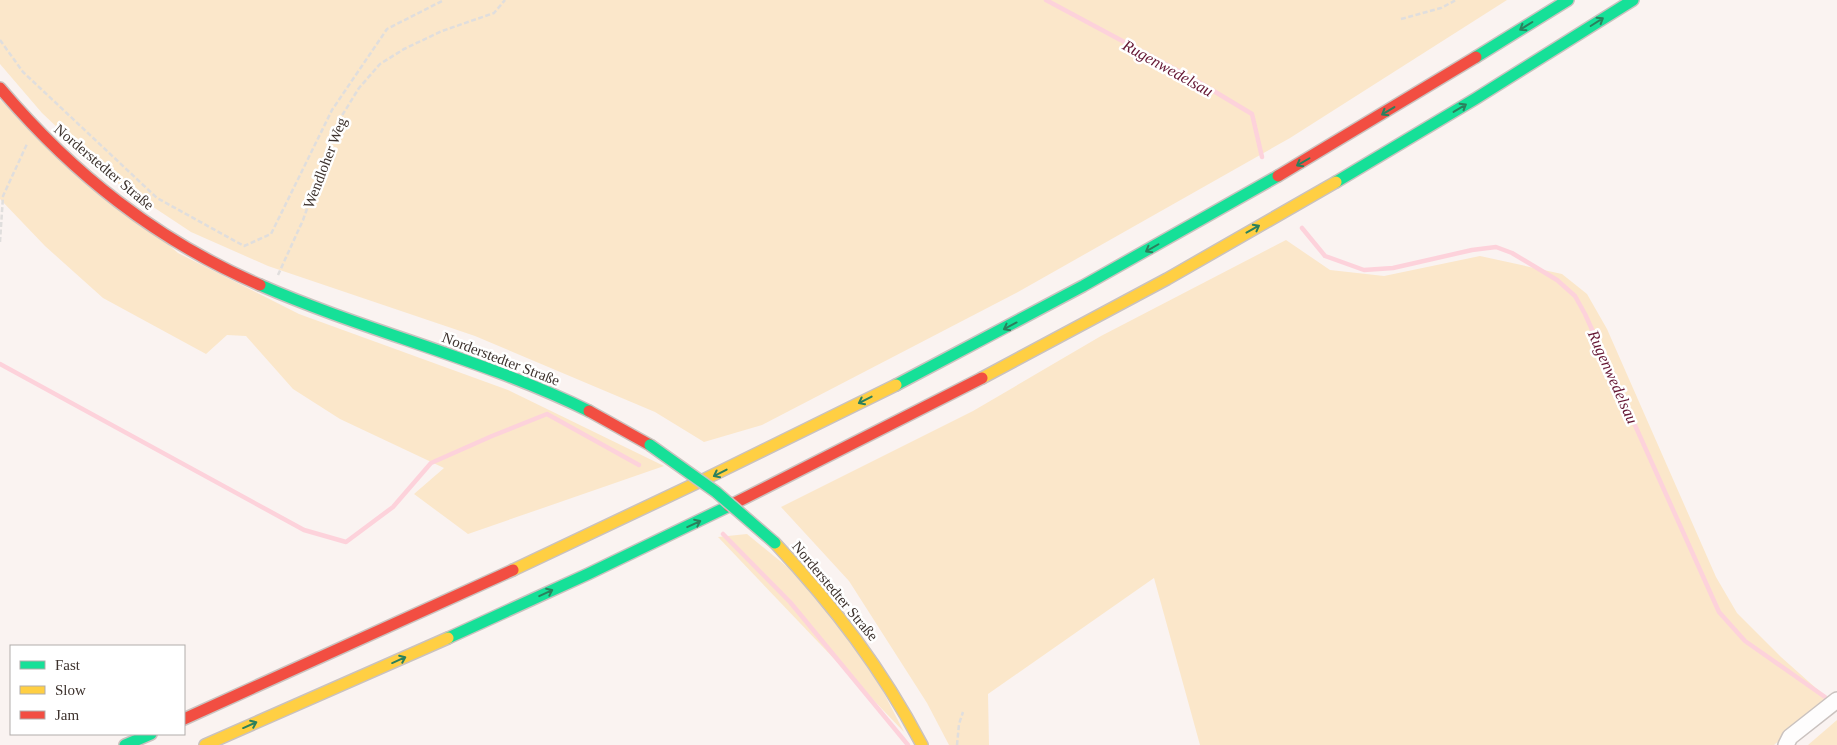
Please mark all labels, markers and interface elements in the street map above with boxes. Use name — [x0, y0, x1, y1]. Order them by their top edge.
one-way arrow — [1590, 17, 1604, 27]
one-way arrow — [1520, 21, 1534, 31]
water label: Rugenwedelsau — [1119, 36, 1216, 101]
one-way arrow — [1452, 103, 1466, 113]
one-way arrow — [1382, 107, 1396, 117]
street label: Wendloher Weg — [300, 115, 350, 211]
street label: Norderstedter Straße — [51, 121, 157, 213]
one-way arrow — [1296, 157, 1310, 167]
one-way arrow — [1246, 224, 1260, 234]
one-way arrow — [1146, 243, 1160, 253]
one-way arrow — [1003, 321, 1017, 331]
water label: Rugenwedelsau — [1583, 327, 1641, 427]
street label: Norderstedter Straße — [440, 329, 562, 389]
one-way arrow — [858, 396, 873, 405]
one-way arrow — [713, 469, 728, 478]
one-way arrow — [686, 519, 701, 529]
street label: Norderstedter Straße — [789, 538, 881, 644]
one-way arrow — [539, 588, 554, 598]
legend — [10, 645, 185, 735]
one-way arrow — [391, 655, 406, 665]
text: Fast — [55, 657, 81, 673]
text: Slow — [55, 682, 86, 698]
text: Jam — [55, 707, 79, 723]
one-way arrow — [242, 720, 257, 730]

